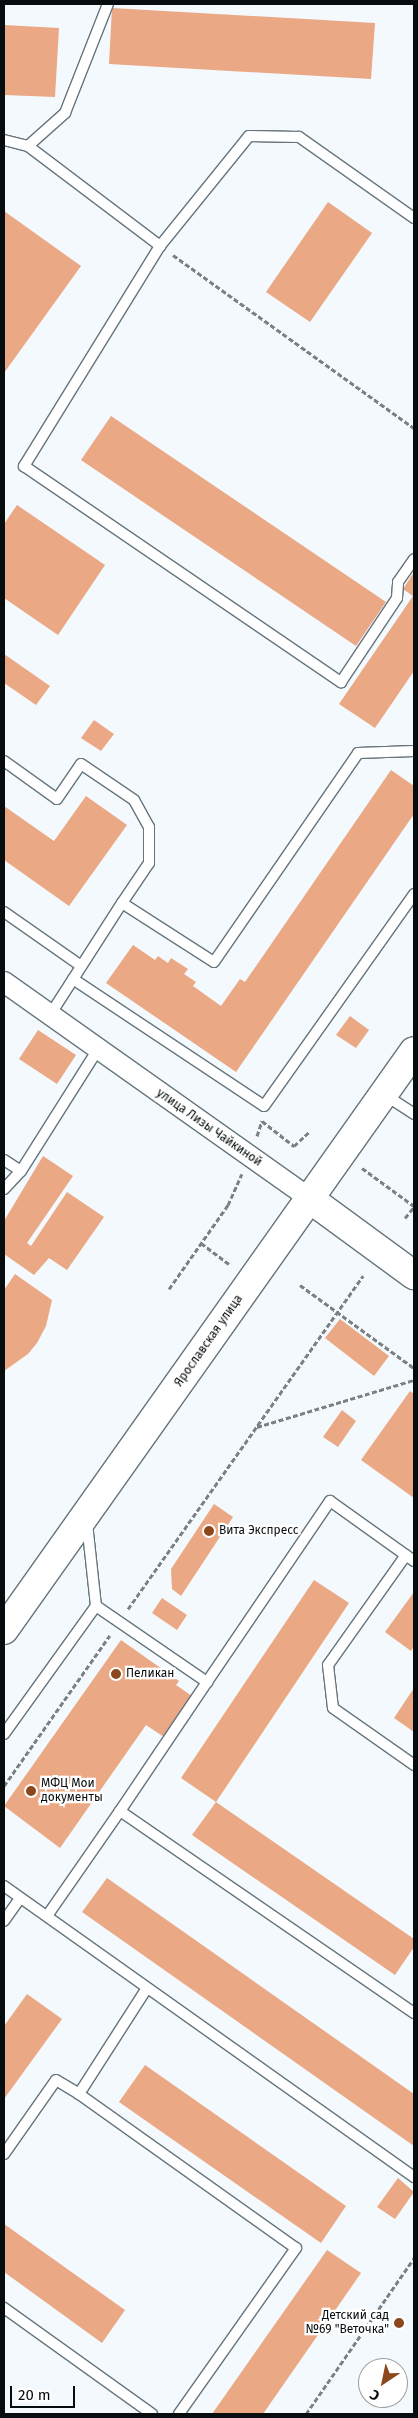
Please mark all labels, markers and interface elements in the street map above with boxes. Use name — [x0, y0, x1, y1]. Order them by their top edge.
street label: улица Лизы Чайкиной — [153, 1086, 265, 1170]
street label: Ярославская улица — [172, 1292, 246, 1390]
place label: Вита Экспресс — [219, 1524, 298, 1538]
marker: Вита Экспресс — [203, 1525, 215, 1537]
place label: Пеликан — [126, 1667, 174, 1681]
marker: Пеликан — [110, 1668, 122, 1680]
place label: МФЦ Мои документы — [41, 1777, 103, 1805]
marker: МФЦ Мои документы — [25, 1785, 37, 1797]
place label: Детский сад №69 "Веточка" — [306, 2309, 389, 2337]
marker: Детский сад №69 "Веточка" — [393, 2317, 405, 2329]
north arrow — [358, 2358, 408, 2408]
scale bar — [12, 2376, 78, 2408]
text: 20 m — [18, 2386, 51, 2404]
text: С — [367, 2386, 383, 2404]

